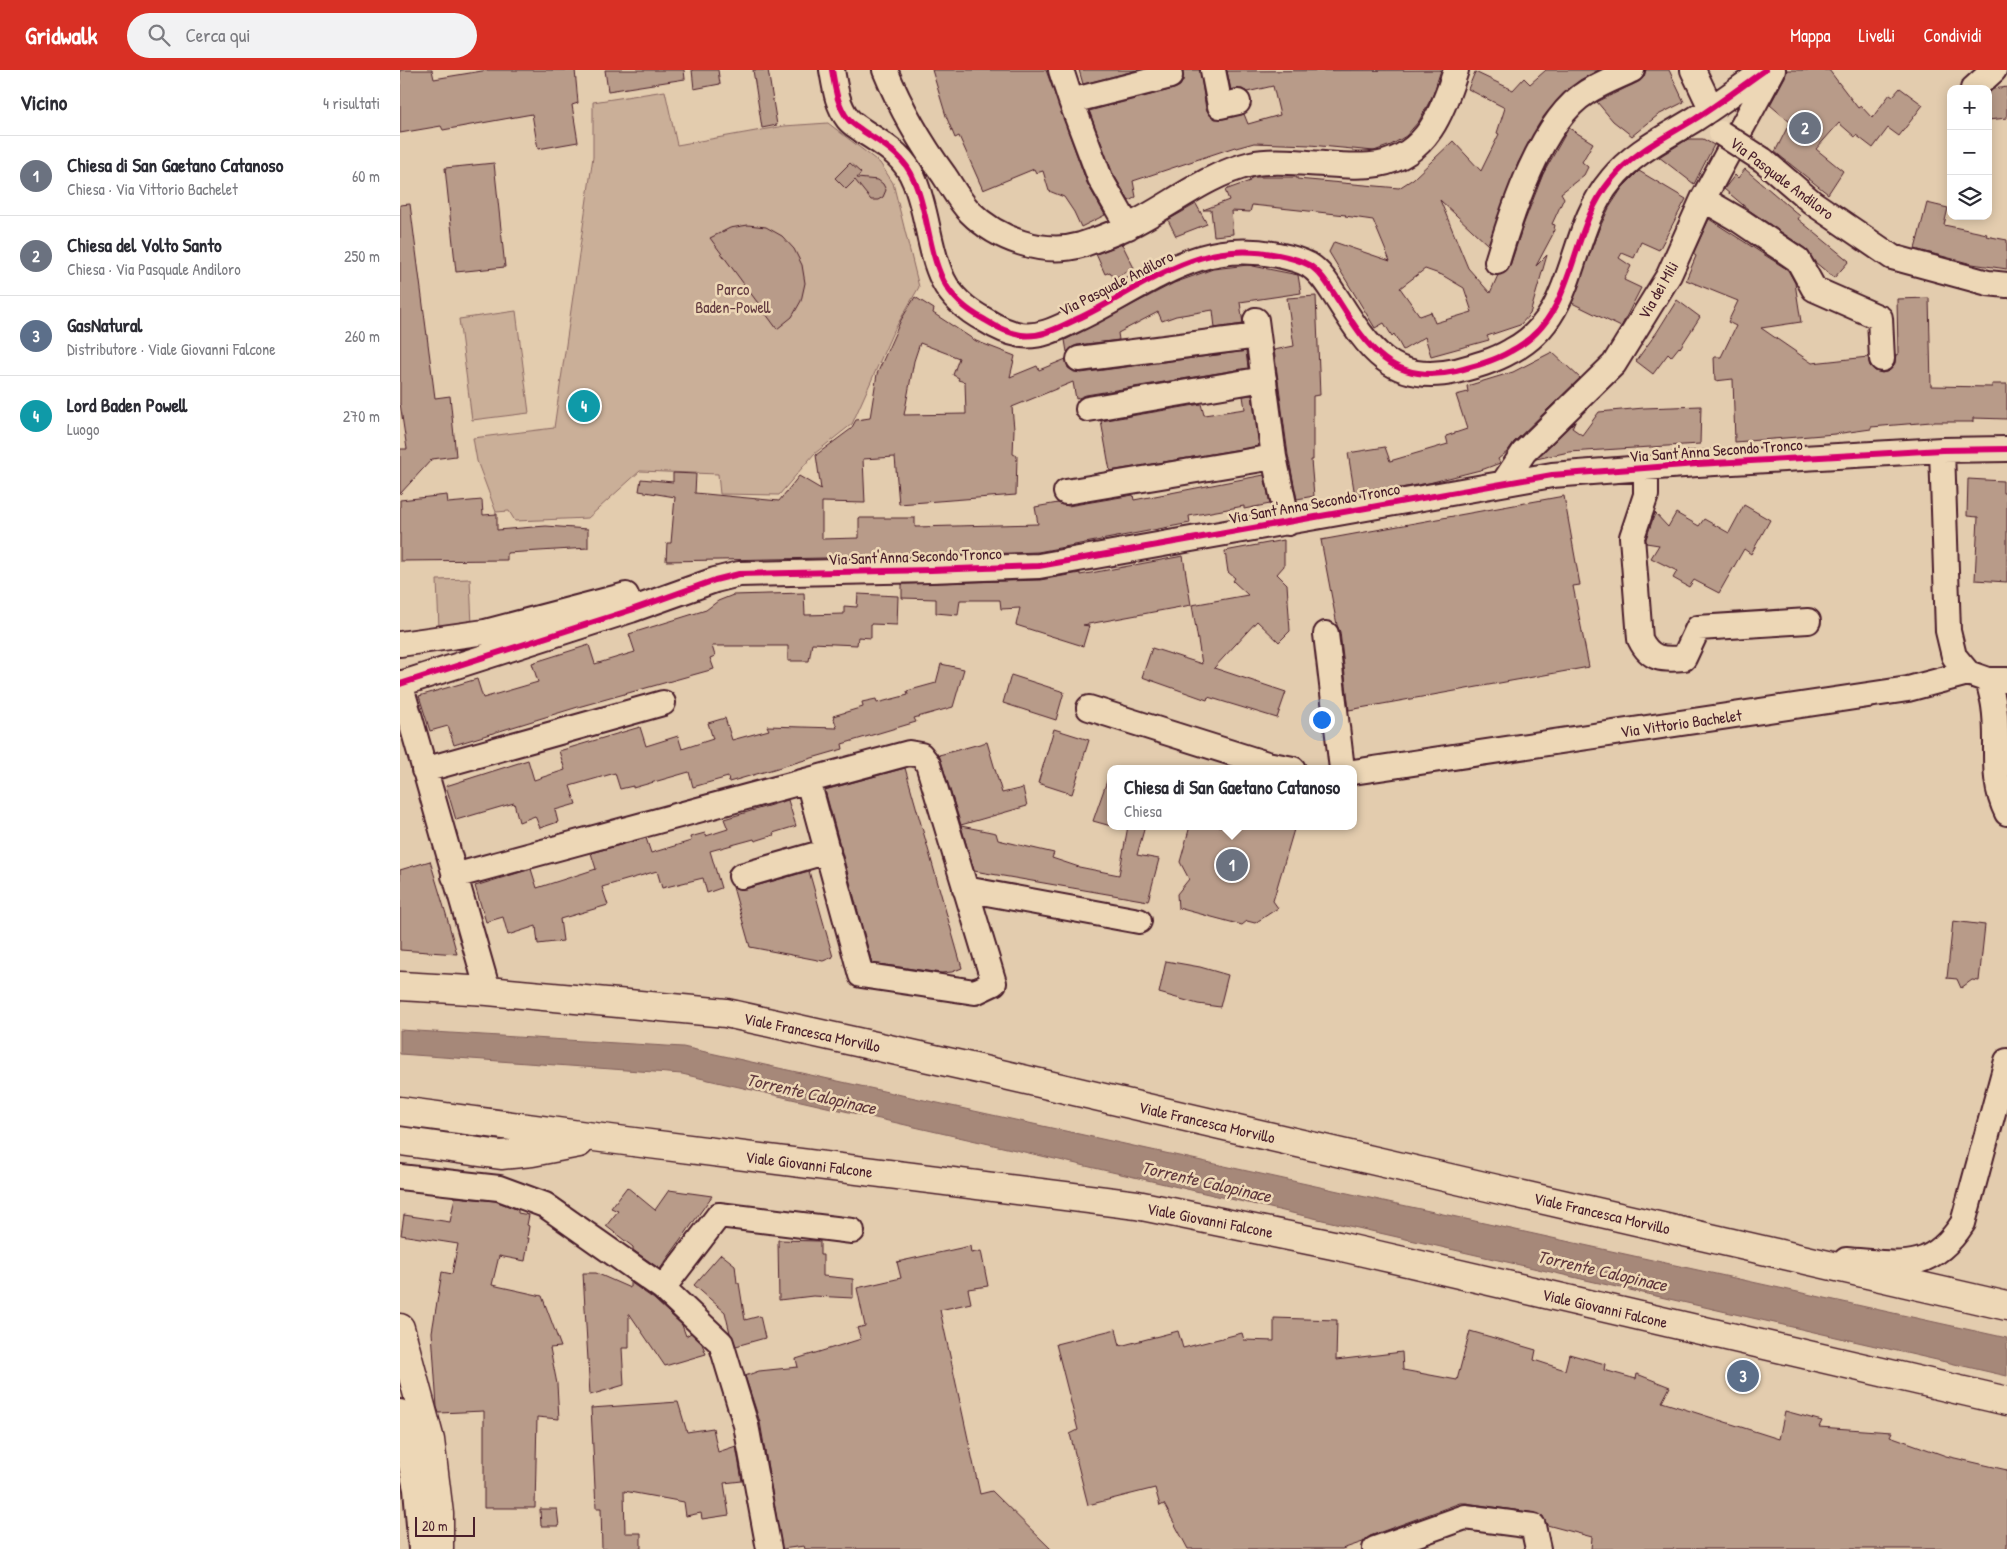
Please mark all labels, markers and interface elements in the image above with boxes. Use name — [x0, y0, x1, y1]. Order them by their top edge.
search box — [127, 13, 477, 58]
text: Gridwalk — [25, 19, 97, 51]
icon: search — [145, 21, 173, 49]
text: Cerca qui — [185, 22, 251, 48]
text: Mappa — [1790, 23, 1831, 48]
text: Livelli — [1859, 23, 1895, 48]
text: Condividi — [1923, 23, 1982, 48]
map controls — [1947, 85, 1992, 220]
button: + — [1947, 85, 1992, 130]
text: Vicino — [20, 88, 67, 117]
text: 4 risultati — [323, 92, 380, 114]
pin: 2 — [1789, 109, 1821, 147]
button: − — [1947, 130, 1992, 175]
street label: Via Pasquale Andiloro — [1725, 132, 1839, 225]
text: Chiesa di San Gaetano Catanoso — [67, 152, 283, 178]
text: 1 — [33, 165, 39, 187]
text: 60 m — [352, 165, 380, 187]
button: layers — [1947, 175, 1992, 220]
text: Chiesa · Via Vittorio Bachelet — [67, 178, 238, 200]
text: Chiesa del Volto Santo — [67, 232, 222, 258]
text: 2 — [32, 245, 40, 267]
text: 250 m — [344, 245, 380, 267]
street label: Via Pasquale Andiloro — [1055, 245, 1177, 321]
street label: Via dei Mili — [1633, 257, 1683, 323]
text: Chiesa · Via Pasquale Andiloro — [67, 258, 241, 280]
park label: Parco Baden-Powell — [695, 278, 771, 318]
text: GasNatural — [67, 312, 142, 338]
text: 3 — [32, 325, 40, 347]
text: 260 m — [344, 325, 380, 347]
text: Distributore · Viale Giovanni Falcone — [67, 338, 276, 360]
pin: 4 — [568, 387, 600, 425]
text: Lord Baden Powell — [67, 392, 187, 418]
text: 4 — [33, 405, 39, 427]
text: 270 m — [343, 405, 380, 427]
text: Luogo — [67, 418, 99, 440]
street label: Via Sant'Anna Secondo Tronco — [1629, 433, 1804, 467]
street label: Via Sant'Anna Secondo Tronco — [1227, 477, 1402, 529]
street label: Via Sant'Anna Secondo Tronco — [828, 542, 1003, 570]
street label: Via Vittorio Bachelet — [1619, 704, 1744, 742]
your location — [1309, 707, 1335, 733]
popup — [1107, 765, 1357, 830]
text: Chiesa di San Gaetano Catanoso — [1124, 774, 1340, 800]
text: Chiesa — [1124, 800, 1162, 822]
pin: 1 — [1216, 846, 1248, 884]
street label: Viale Francesca Morvillo — [742, 1007, 883, 1057]
water label: Torrente Calopinace — [744, 1066, 879, 1121]
street label: Viale Francesca Morvillo — [1137, 1096, 1278, 1148]
street label: Viale Giovanni Falcone — [744, 1145, 875, 1183]
water label: Torrente Calopinace — [1139, 1154, 1274, 1209]
street label: Viale Francesca Morvillo — [1532, 1187, 1673, 1239]
street label: Viale Giovanni Falcone — [1145, 1197, 1276, 1243]
water label: Torrente Calopinace — [1535, 1243, 1670, 1298]
street label: Viale Giovanni Falcone — [1540, 1283, 1670, 1333]
pin: 3 — [1727, 1357, 1759, 1395]
scale bar — [415, 1514, 475, 1537]
text: 20 m — [422, 1516, 448, 1535]

